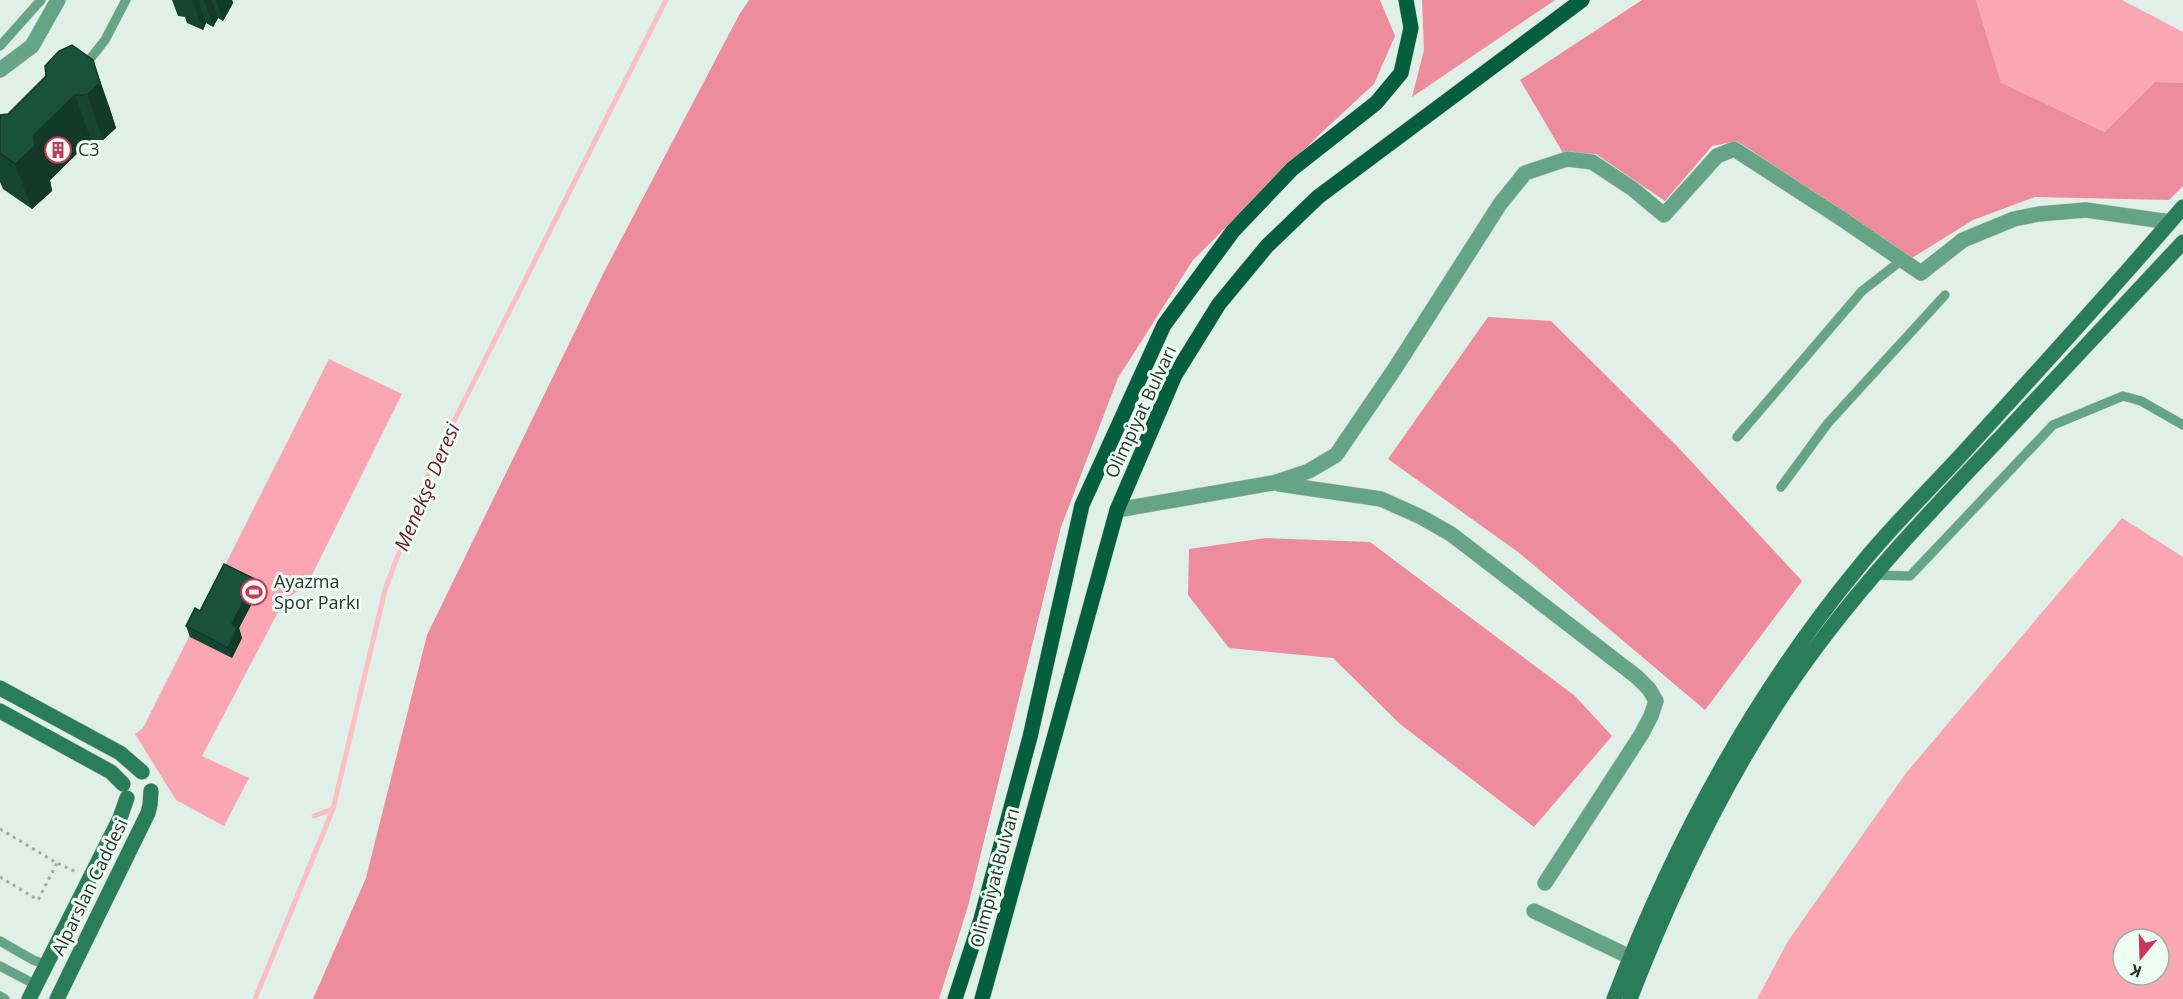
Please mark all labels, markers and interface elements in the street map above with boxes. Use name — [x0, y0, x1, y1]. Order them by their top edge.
building icon: C3 — [43, 135, 73, 165]
place label: C3 — [78, 137, 100, 161]
street label: Olimpiyat Bulvarı — [1099, 341, 1181, 482]
water label: Menekşe Deresi — [387, 418, 466, 555]
place label: Ayazma Spor Parkı — [274, 569, 360, 614]
sports icon: Ayazma Spor Parkı — [239, 577, 269, 607]
street label: Olimpiyat Bulvarı — [964, 805, 1024, 950]
street label: Alparslan Caddesi — [45, 814, 133, 959]
north arrow — [2111, 927, 2171, 987]
text: K — [2127, 959, 2145, 983]

